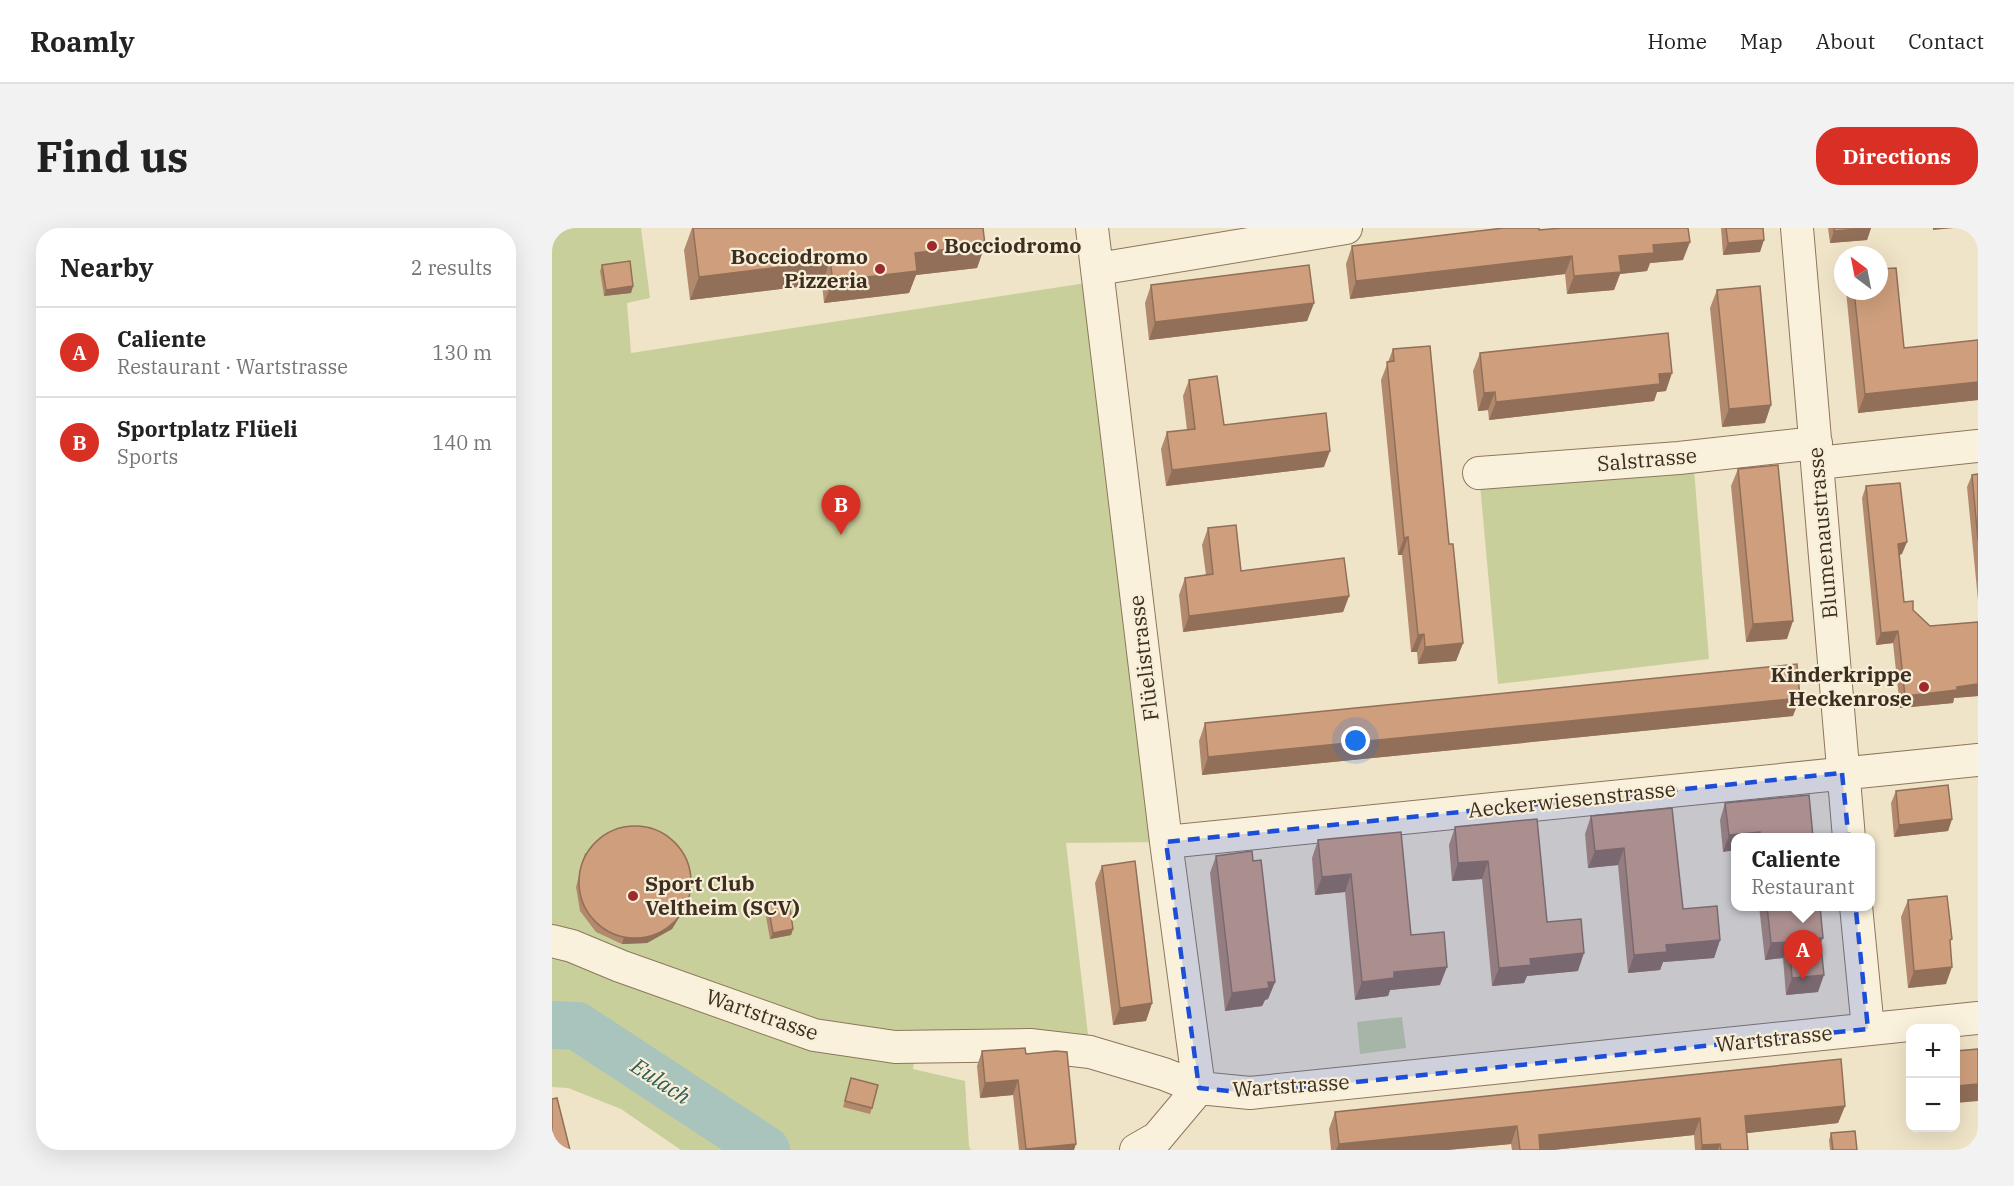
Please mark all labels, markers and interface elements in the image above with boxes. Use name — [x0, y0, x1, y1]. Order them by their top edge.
text: Roamly — [30, 23, 135, 60]
text: Home — [1647, 27, 1707, 55]
text: Map — [1740, 27, 1783, 55]
text: About — [1816, 27, 1875, 55]
text: Contact — [1908, 27, 1984, 55]
button: Directions — [1816, 127, 1978, 185]
text: Find us — [36, 129, 188, 184]
place label: Bocciodromo — [944, 231, 1082, 259]
marker: Bocciodromo — [925, 239, 939, 253]
place label: Bocciodromo Pizzeria — [730, 242, 868, 294]
north arrow — [1834, 246, 1888, 300]
text: Nearby — [60, 250, 154, 284]
text: 2 results — [411, 254, 492, 281]
marker: Bocciodromo Pizzeria — [873, 262, 887, 276]
text: Caliente — [117, 324, 206, 353]
text: A — [73, 339, 86, 366]
text: 130 m — [432, 339, 492, 366]
text: Restaurant · Wartstrasse — [117, 353, 348, 380]
text: Sportplatz Flüeli — [117, 414, 298, 443]
text: B — [72, 429, 87, 456]
text: 140 m — [432, 429, 492, 456]
street label: Salstrasse — [1596, 441, 1698, 477]
text: Sports — [117, 443, 178, 470]
street label: Blumenaustrasse — [1801, 446, 1843, 620]
pin: B — [822, 486, 860, 535]
street label: Flüelistrasse — [1121, 594, 1165, 723]
place label: Kinderkrippe Heckenrose — [1770, 660, 1912, 712]
marker: Kinderkrippe Heckenrose — [1917, 680, 1931, 694]
your location — [1341, 726, 1370, 755]
street label: Aeckerwiesenstrasse — [1467, 774, 1677, 824]
popup — [1731, 833, 1875, 911]
text: Caliente — [1751, 844, 1841, 873]
place label: Sport Club Veltheim (SCV) — [645, 869, 800, 921]
text: Restaurant — [1751, 873, 1855, 900]
marker: Sport Club Veltheim (SCV) — [626, 889, 640, 903]
pin: A — [1784, 930, 1822, 980]
street label: Wartstrasse — [702, 982, 822, 1046]
street label: Wartstrasse — [1714, 1018, 1834, 1058]
map controls — [1906, 1024, 1960, 1132]
button: + — [1906, 1024, 1960, 1078]
water label: Eulach — [625, 1050, 696, 1110]
street label: Wartstrasse — [1231, 1067, 1350, 1103]
button: − — [1906, 1078, 1960, 1132]

